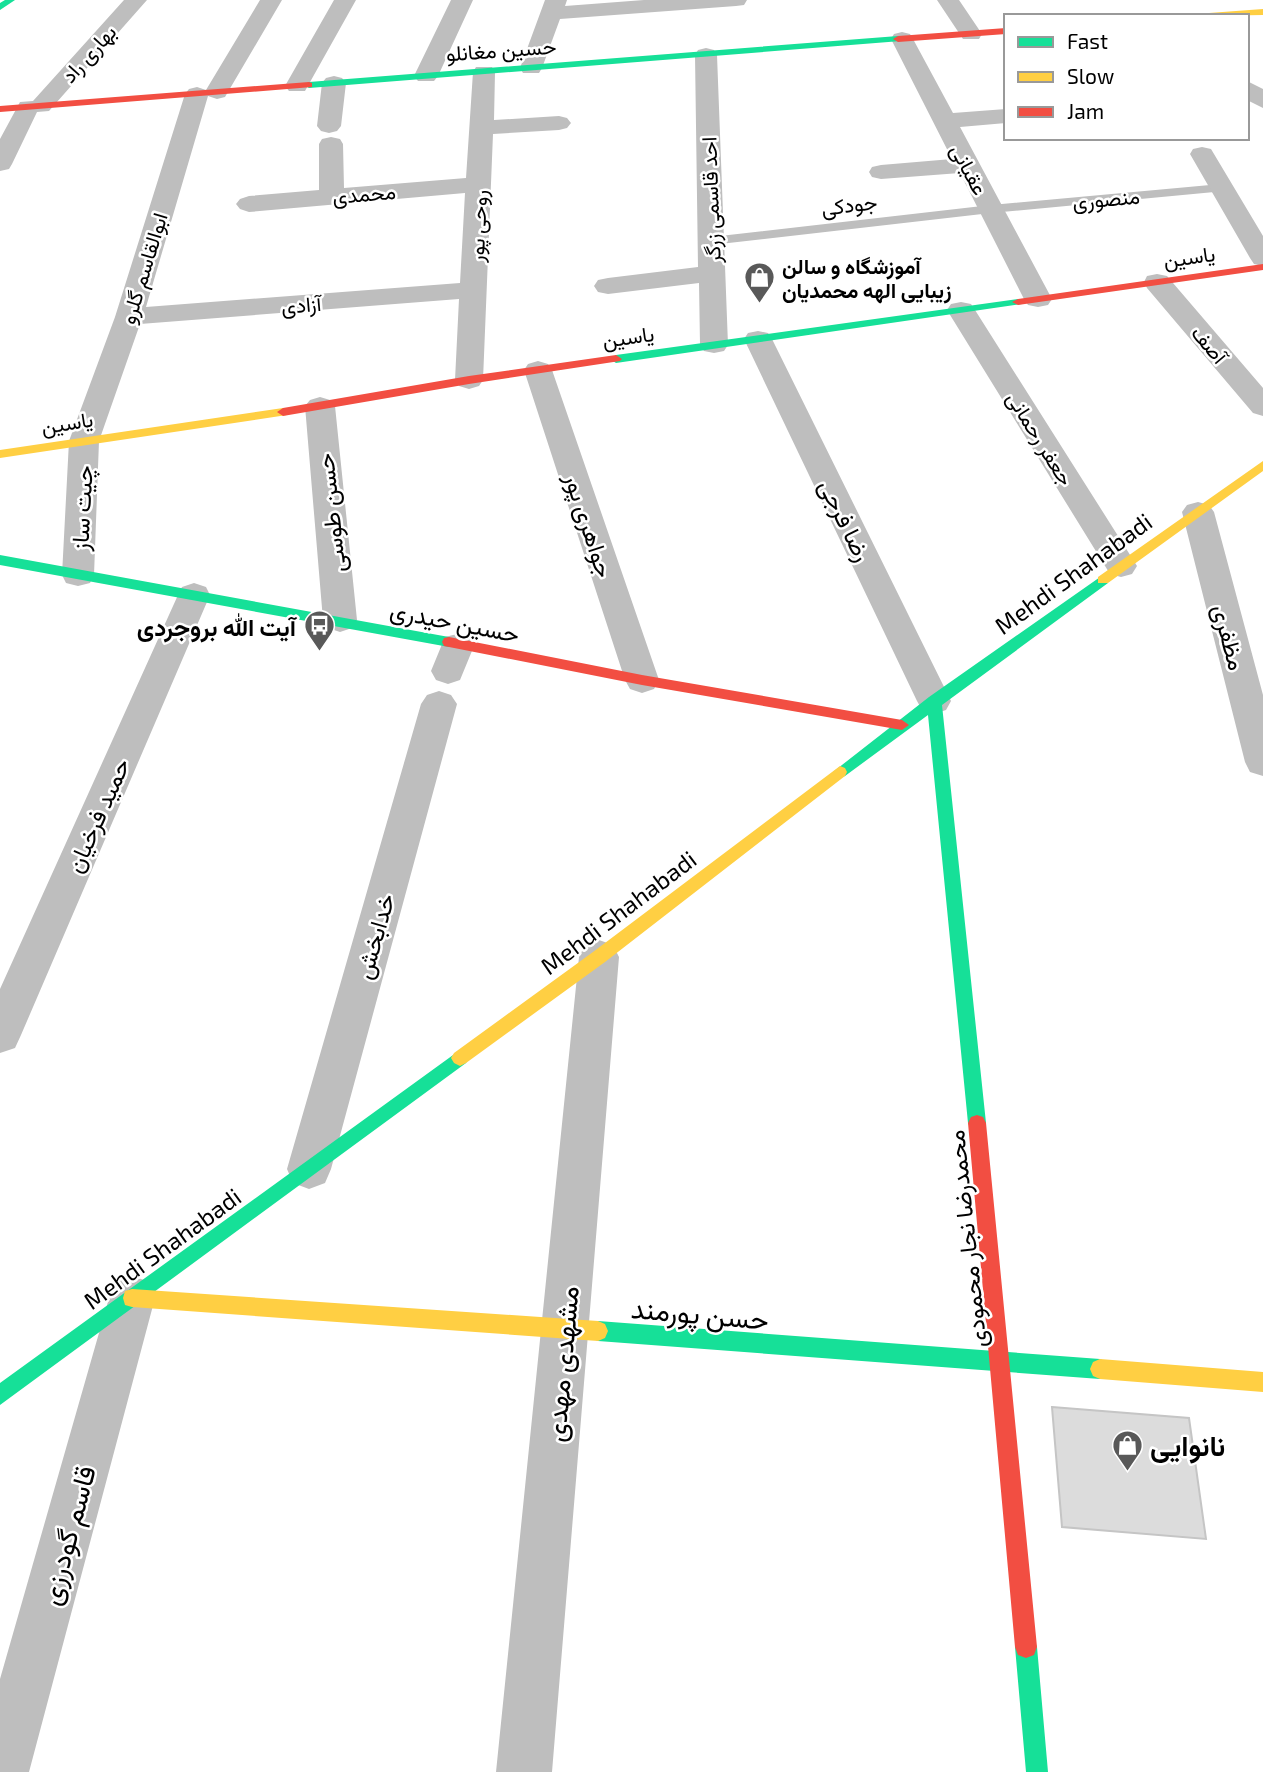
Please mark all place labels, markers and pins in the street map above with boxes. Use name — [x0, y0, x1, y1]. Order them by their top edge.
place label: آموزشگاه و سالن زیبایی الهه محمدیان — [782, 253, 952, 304]
shop icon: آموزشگاه و سالن زیبایی الهه محمدیان — [742, 260, 776, 304]
bus stop icon: آیت الله بروجردی — [302, 609, 336, 653]
place label: آیت الله بروجردی — [137, 612, 298, 643]
shop icon: نانوایی — [1110, 1428, 1144, 1472]
place label: نانوایی — [1150, 1428, 1225, 1464]

